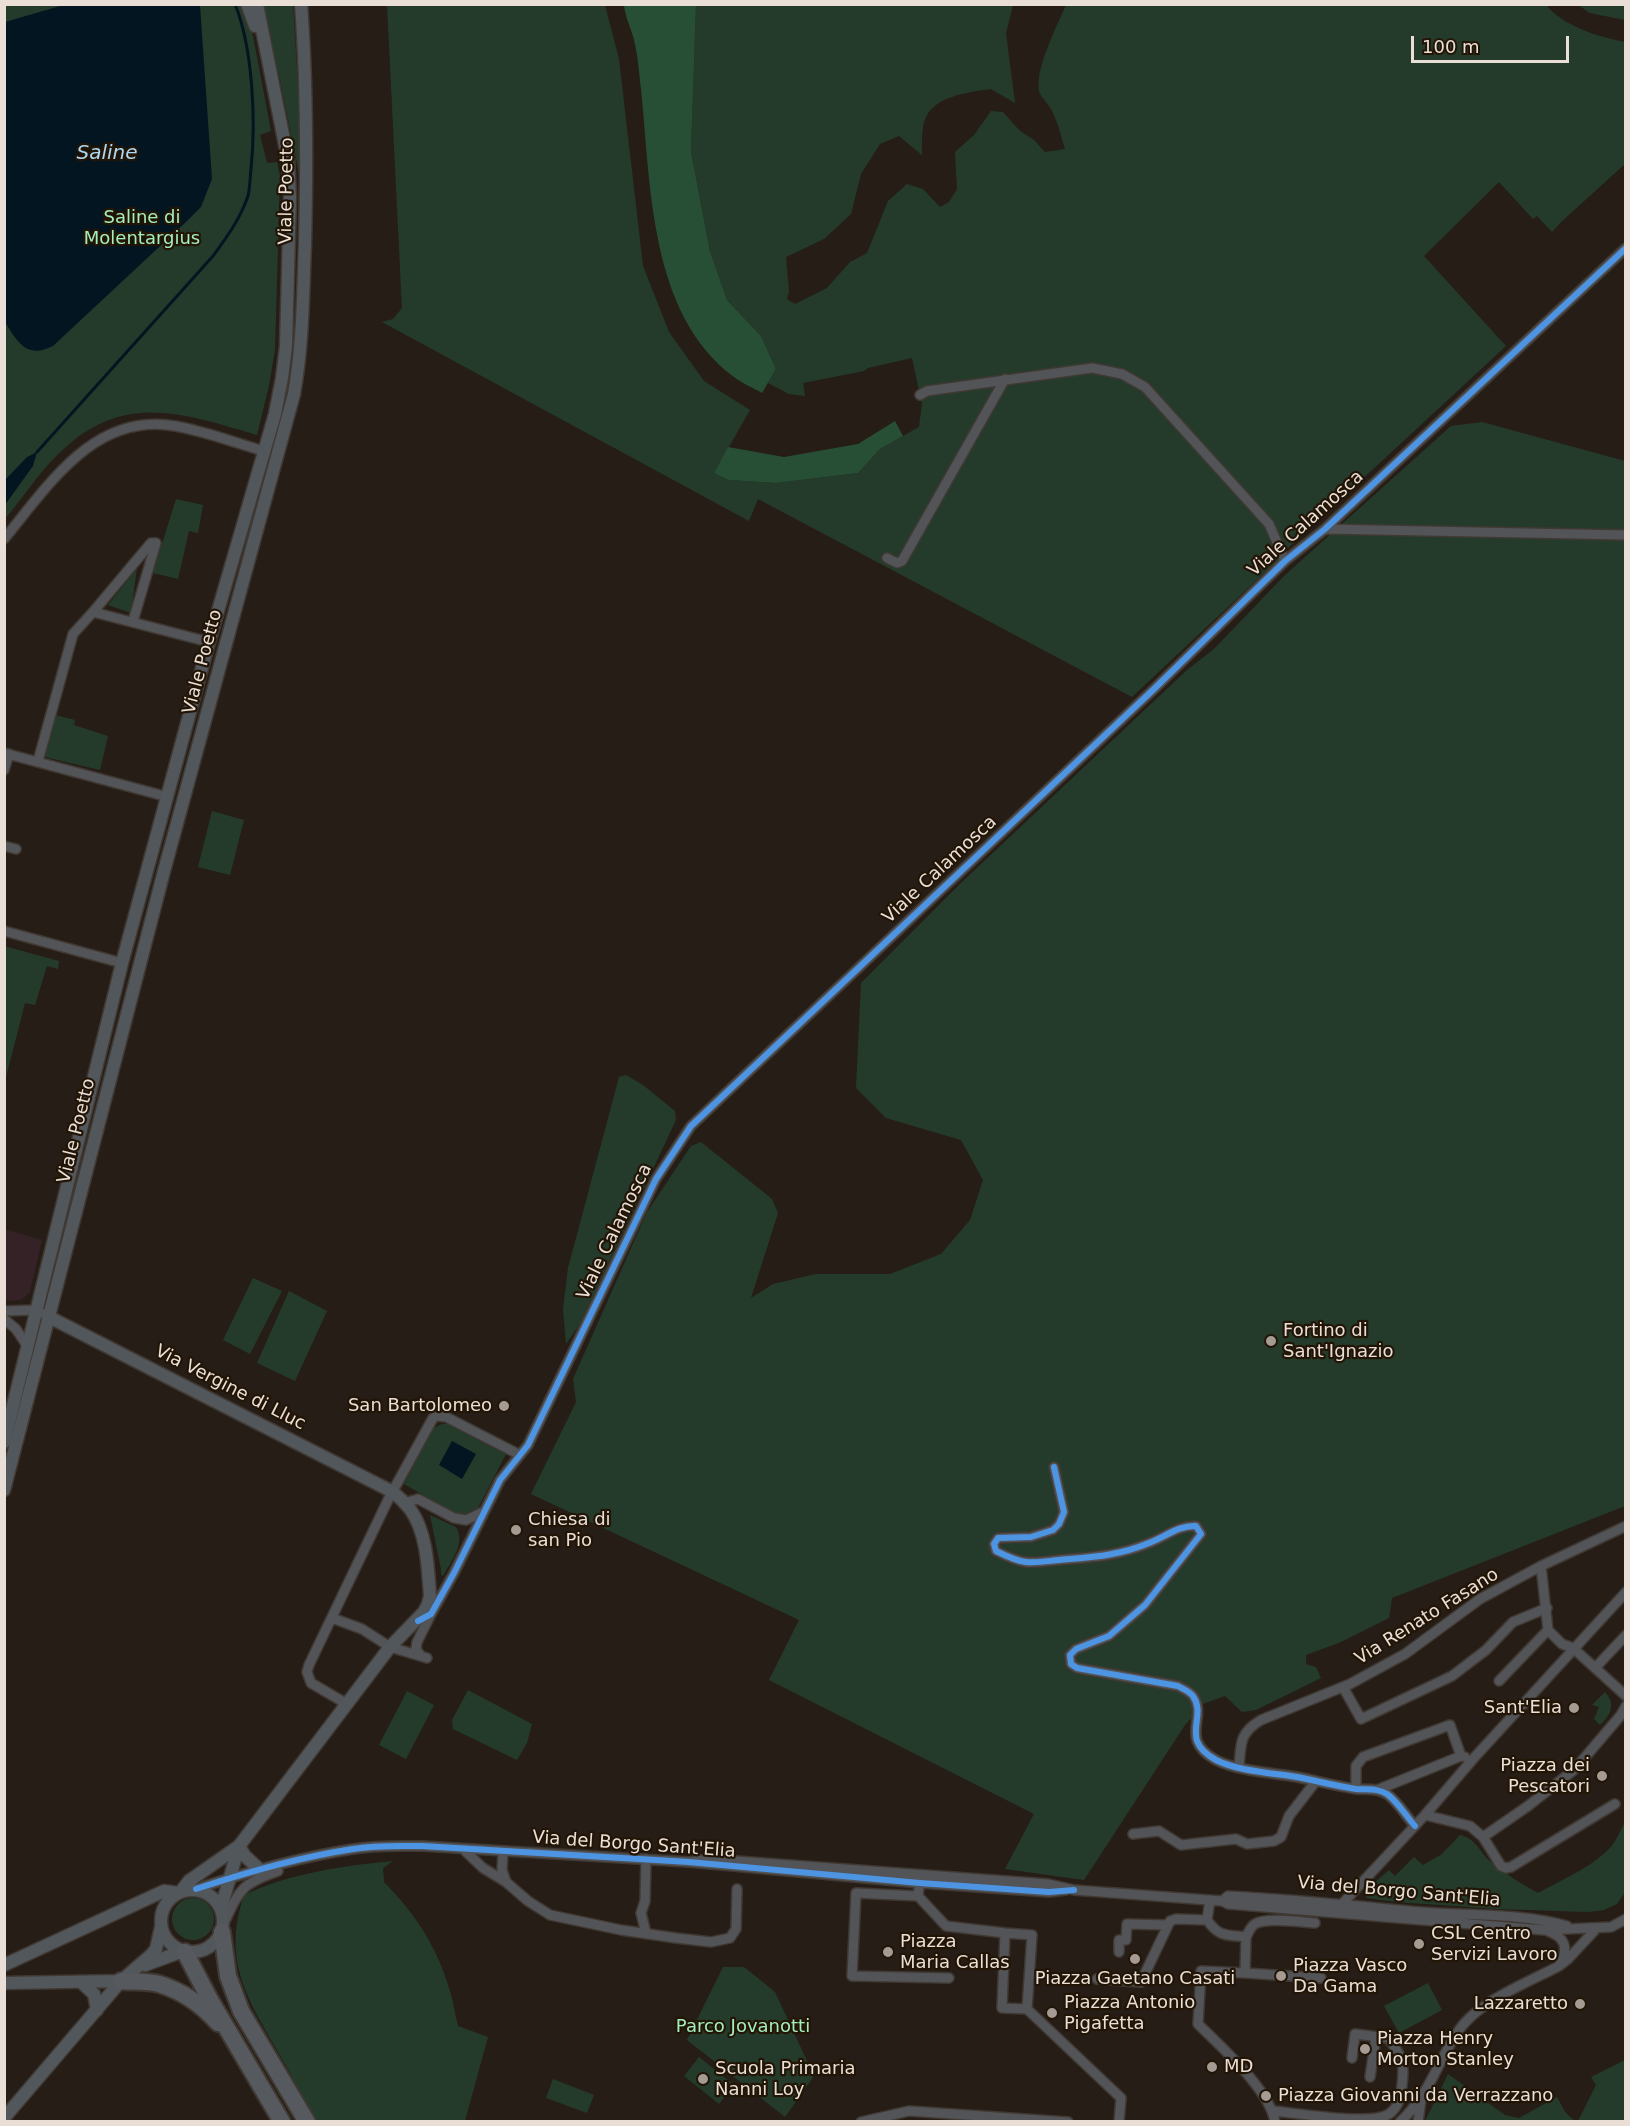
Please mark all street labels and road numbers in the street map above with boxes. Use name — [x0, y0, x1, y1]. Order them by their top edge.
street label: Viale Poetto — [275, 137, 299, 245]
street label: Viale Calamosca — [1244, 466, 1368, 582]
street label: Viale Poetto — [179, 607, 227, 717]
street label: Viale Calamosca — [878, 812, 1002, 928]
street label: Viale Poetto — [54, 1076, 100, 1186]
street label: Viale Calamosca — [573, 1161, 657, 1303]
street label: Via Vergine di Lluc — [151, 1341, 309, 1435]
street label: Via Renato Fasano — [1351, 1564, 1503, 1670]
street label: Via del Borgo Sant'Elia — [532, 1827, 736, 1863]
street label: Via del Borgo Sant'Elia — [1297, 1872, 1501, 1912]

